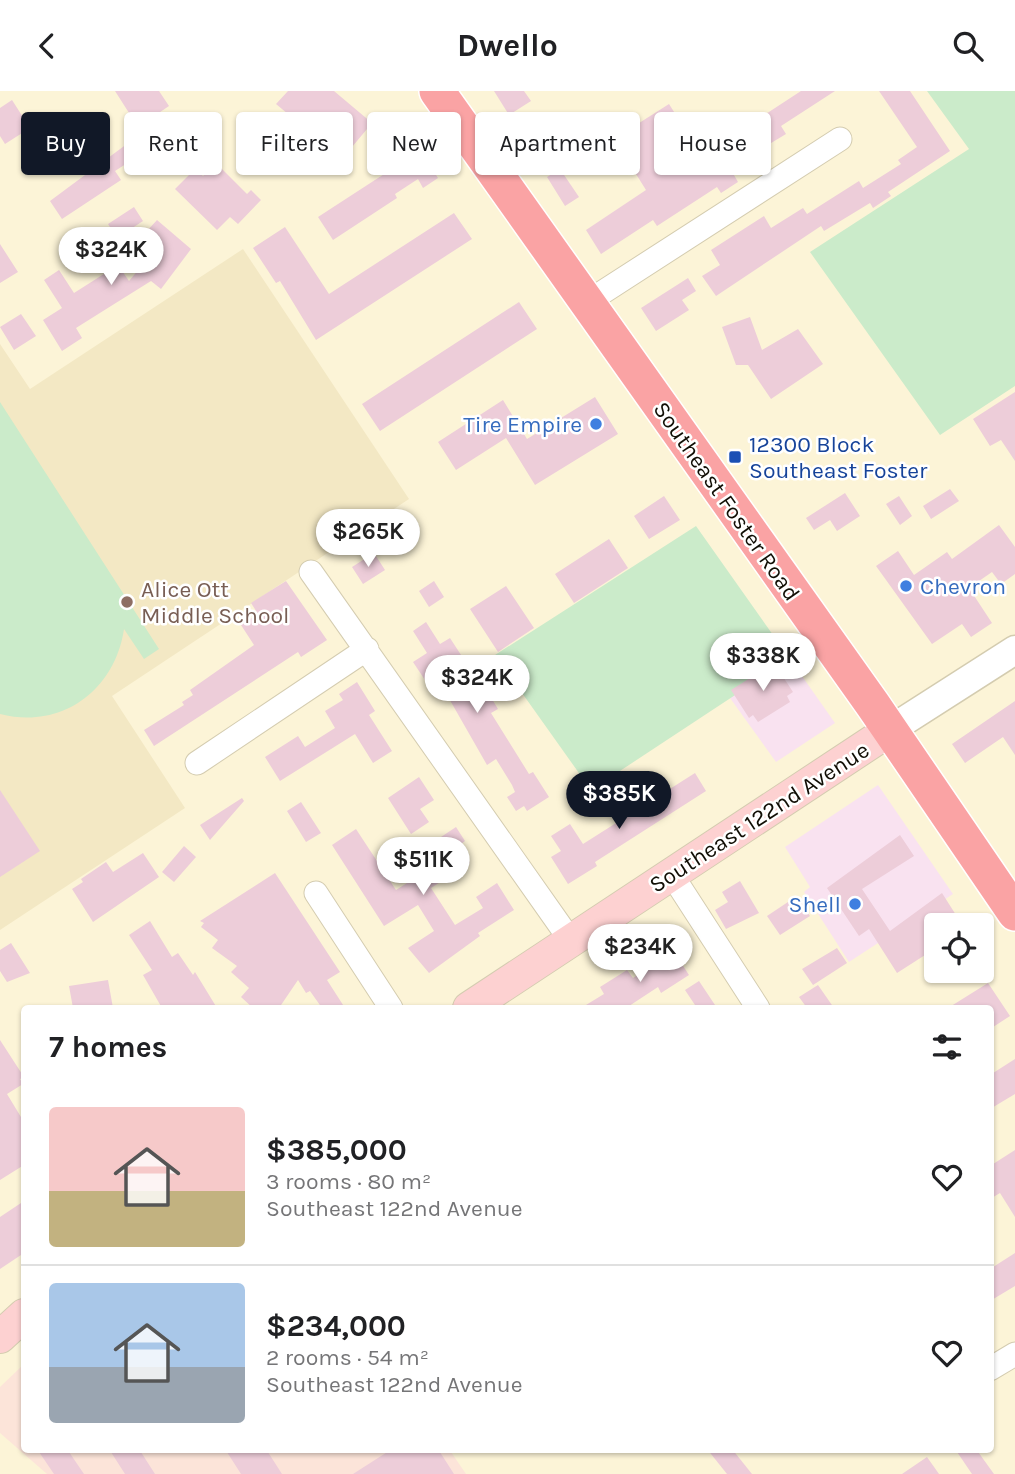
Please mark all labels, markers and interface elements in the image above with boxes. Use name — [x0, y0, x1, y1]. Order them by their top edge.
icon: back — [28, 27, 66, 65]
text: Dwello — [457, 27, 558, 64]
icon: search — [949, 27, 987, 65]
chip: Buy — [21, 112, 110, 175]
chip: Rent — [124, 112, 222, 175]
chip: Filters — [236, 112, 353, 175]
chip: New — [367, 112, 461, 175]
chip: Apartment — [475, 112, 640, 175]
chip: House — [654, 112, 771, 175]
pin: $324K — [62, 227, 160, 287]
text: $324K — [75, 236, 147, 263]
street label: Southeast Foster Road — [648, 397, 806, 606]
place label: Tire Empire — [463, 411, 582, 438]
marker: Tire Empire — [588, 416, 604, 432]
place label: 12300 Block Southeast Foster — [749, 431, 928, 484]
marker: 12300 Block Southeast Foster — [727, 449, 743, 465]
pin: $265K — [319, 510, 417, 569]
text: $265K — [332, 518, 404, 545]
place label: Chevron — [920, 573, 1006, 600]
place label: Alice Ott Middle School — [141, 576, 290, 629]
marker: Chevron — [898, 578, 914, 594]
marker: Alice Ott Middle School — [119, 594, 135, 610]
pin: $338K — [714, 633, 812, 693]
text: $338K — [726, 642, 800, 669]
pin: $324K — [428, 655, 526, 715]
text: $324K — [441, 664, 513, 691]
street label: Southeast 122nd Avenue — [644, 736, 874, 899]
pin: $385K — [570, 771, 668, 831]
text: $385K — [582, 780, 656, 807]
pin: $511K — [374, 837, 472, 897]
text: $511K — [393, 846, 453, 873]
place label: Shell — [789, 891, 841, 918]
marker: Shell — [847, 896, 863, 912]
map controls — [924, 913, 994, 983]
button: locate — [924, 913, 994, 983]
pin: $234K — [591, 925, 689, 984]
text: $234K — [604, 933, 676, 960]
icon: filters — [928, 1028, 966, 1066]
text: 7 homes — [49, 1029, 167, 1065]
text: $385,000 — [266, 1132, 407, 1168]
icon: home — [105, 1135, 189, 1219]
icon: heart — [928, 1158, 966, 1196]
text: 3 rooms · 80 m² — [266, 1168, 431, 1195]
text: Southeast 122nd Avenue — [266, 1195, 523, 1222]
text: $234,000 — [266, 1308, 406, 1344]
icon: home — [105, 1311, 189, 1395]
icon: heart — [928, 1334, 966, 1372]
text: 2 rooms · 54 m² — [266, 1344, 429, 1371]
text: Southeast 122nd Avenue — [266, 1371, 523, 1398]

